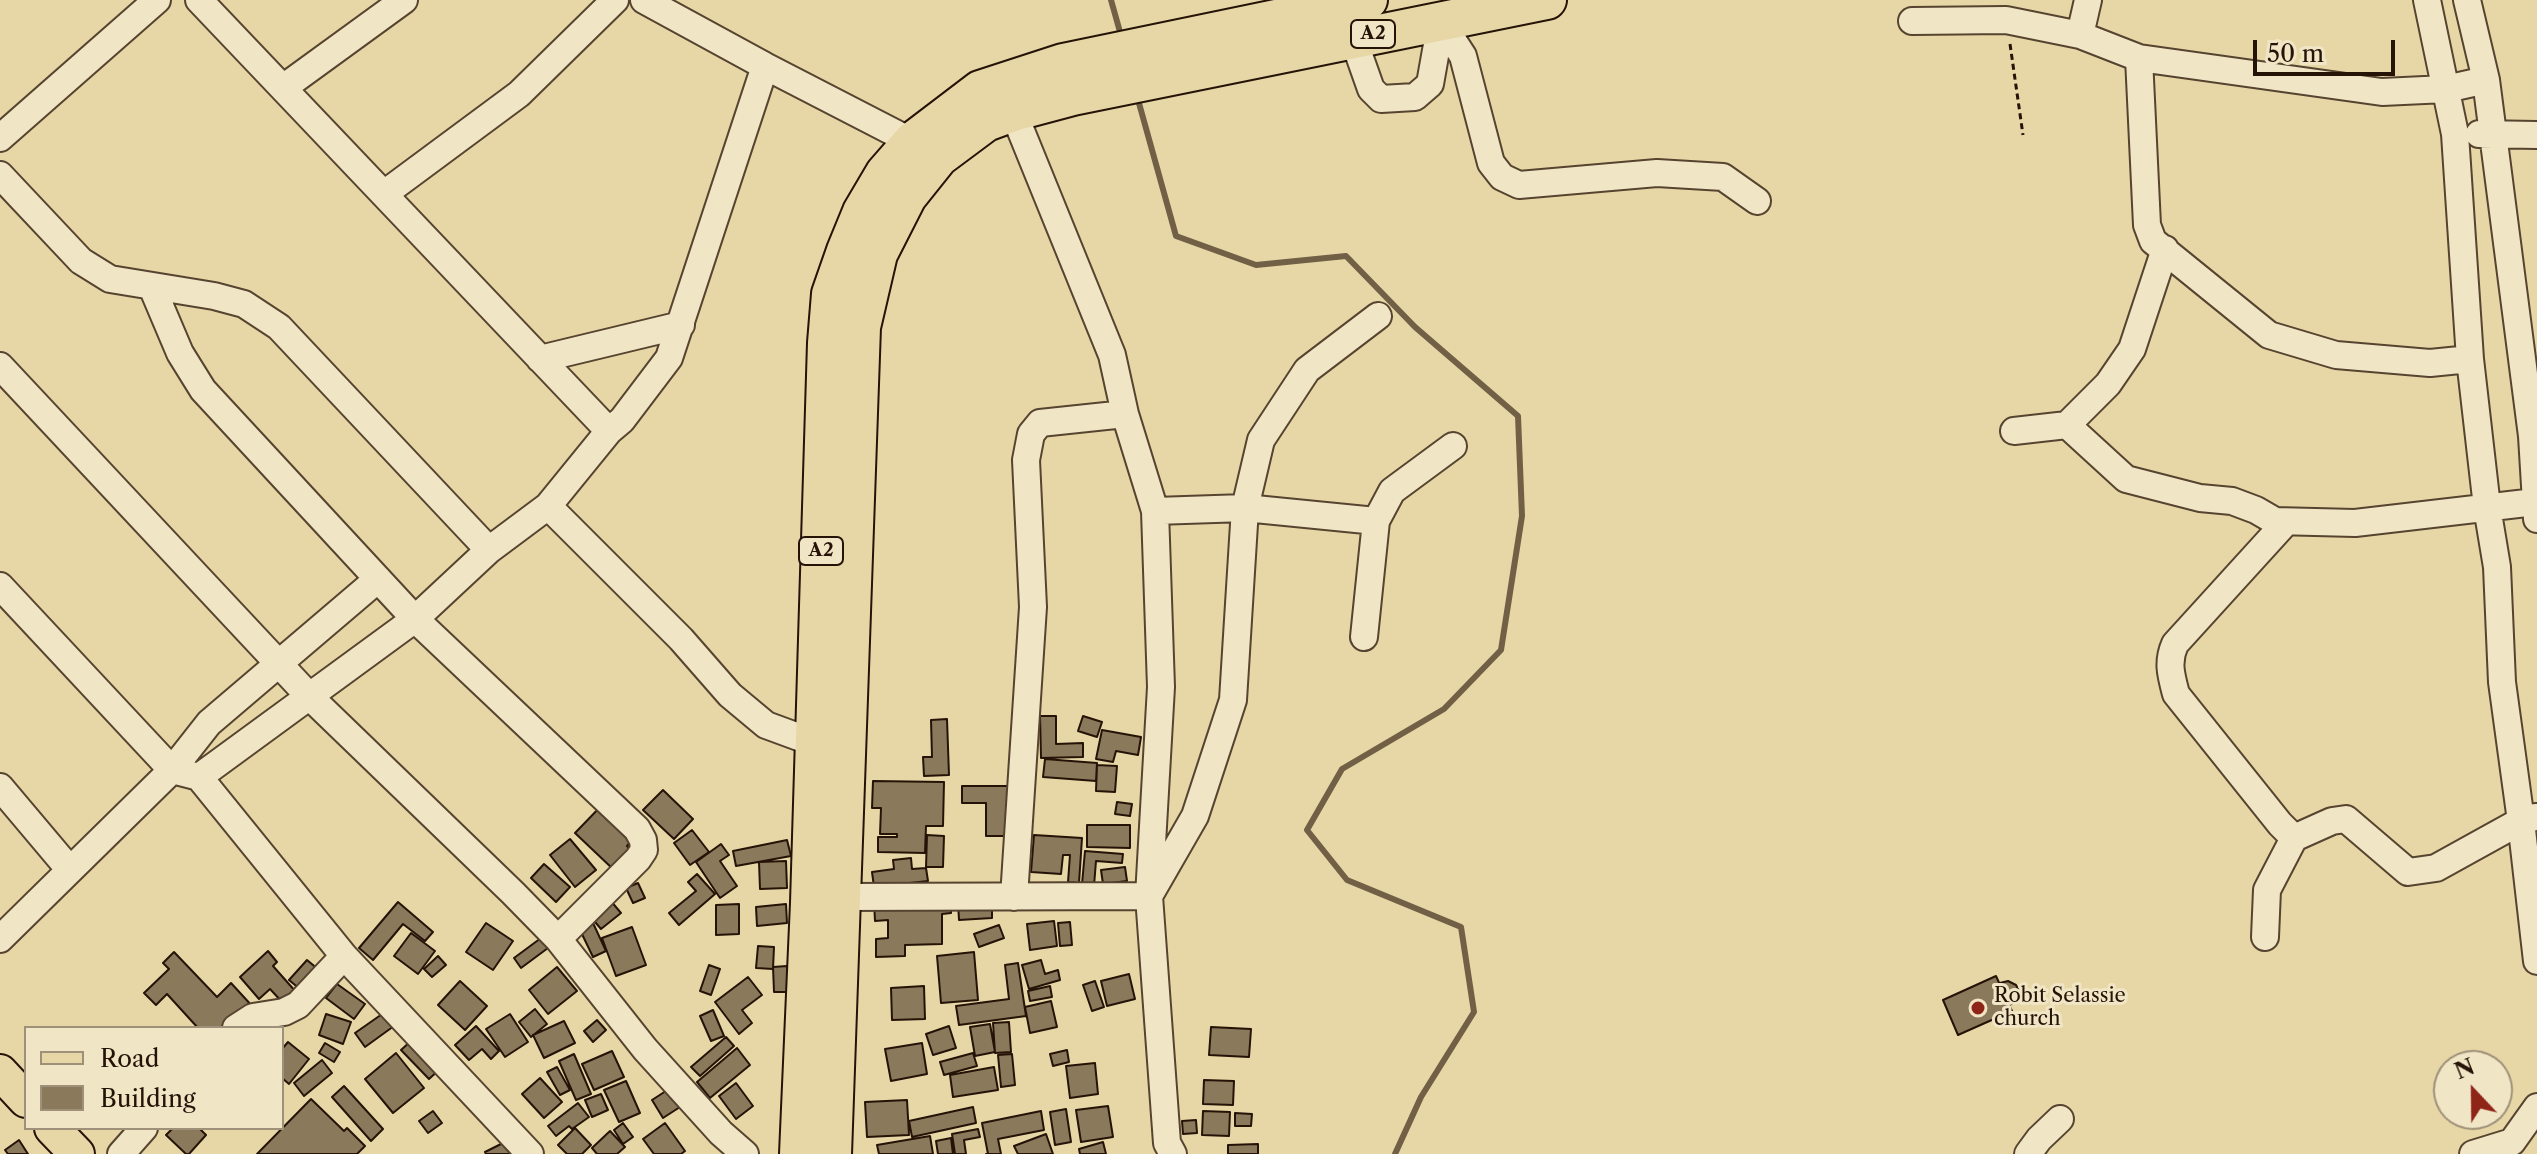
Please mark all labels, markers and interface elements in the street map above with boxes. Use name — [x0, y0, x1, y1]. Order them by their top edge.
road number: A2 — [1351, 20, 1395, 48]
scale bar — [2257, 24, 2399, 74]
text: 50 m — [2267, 39, 2324, 68]
road number: A2 — [799, 537, 843, 565]
place label: Robit Selassie church — [1994, 984, 2126, 1031]
marker: Robit Selassie church — [1969, 999, 1987, 1017]
legend — [24, 1026, 284, 1130]
text: Road — [100, 1044, 159, 1073]
north arrow — [2433, 1050, 2513, 1130]
text: N — [2451, 1053, 2478, 1085]
text: Building — [100, 1084, 196, 1113]

